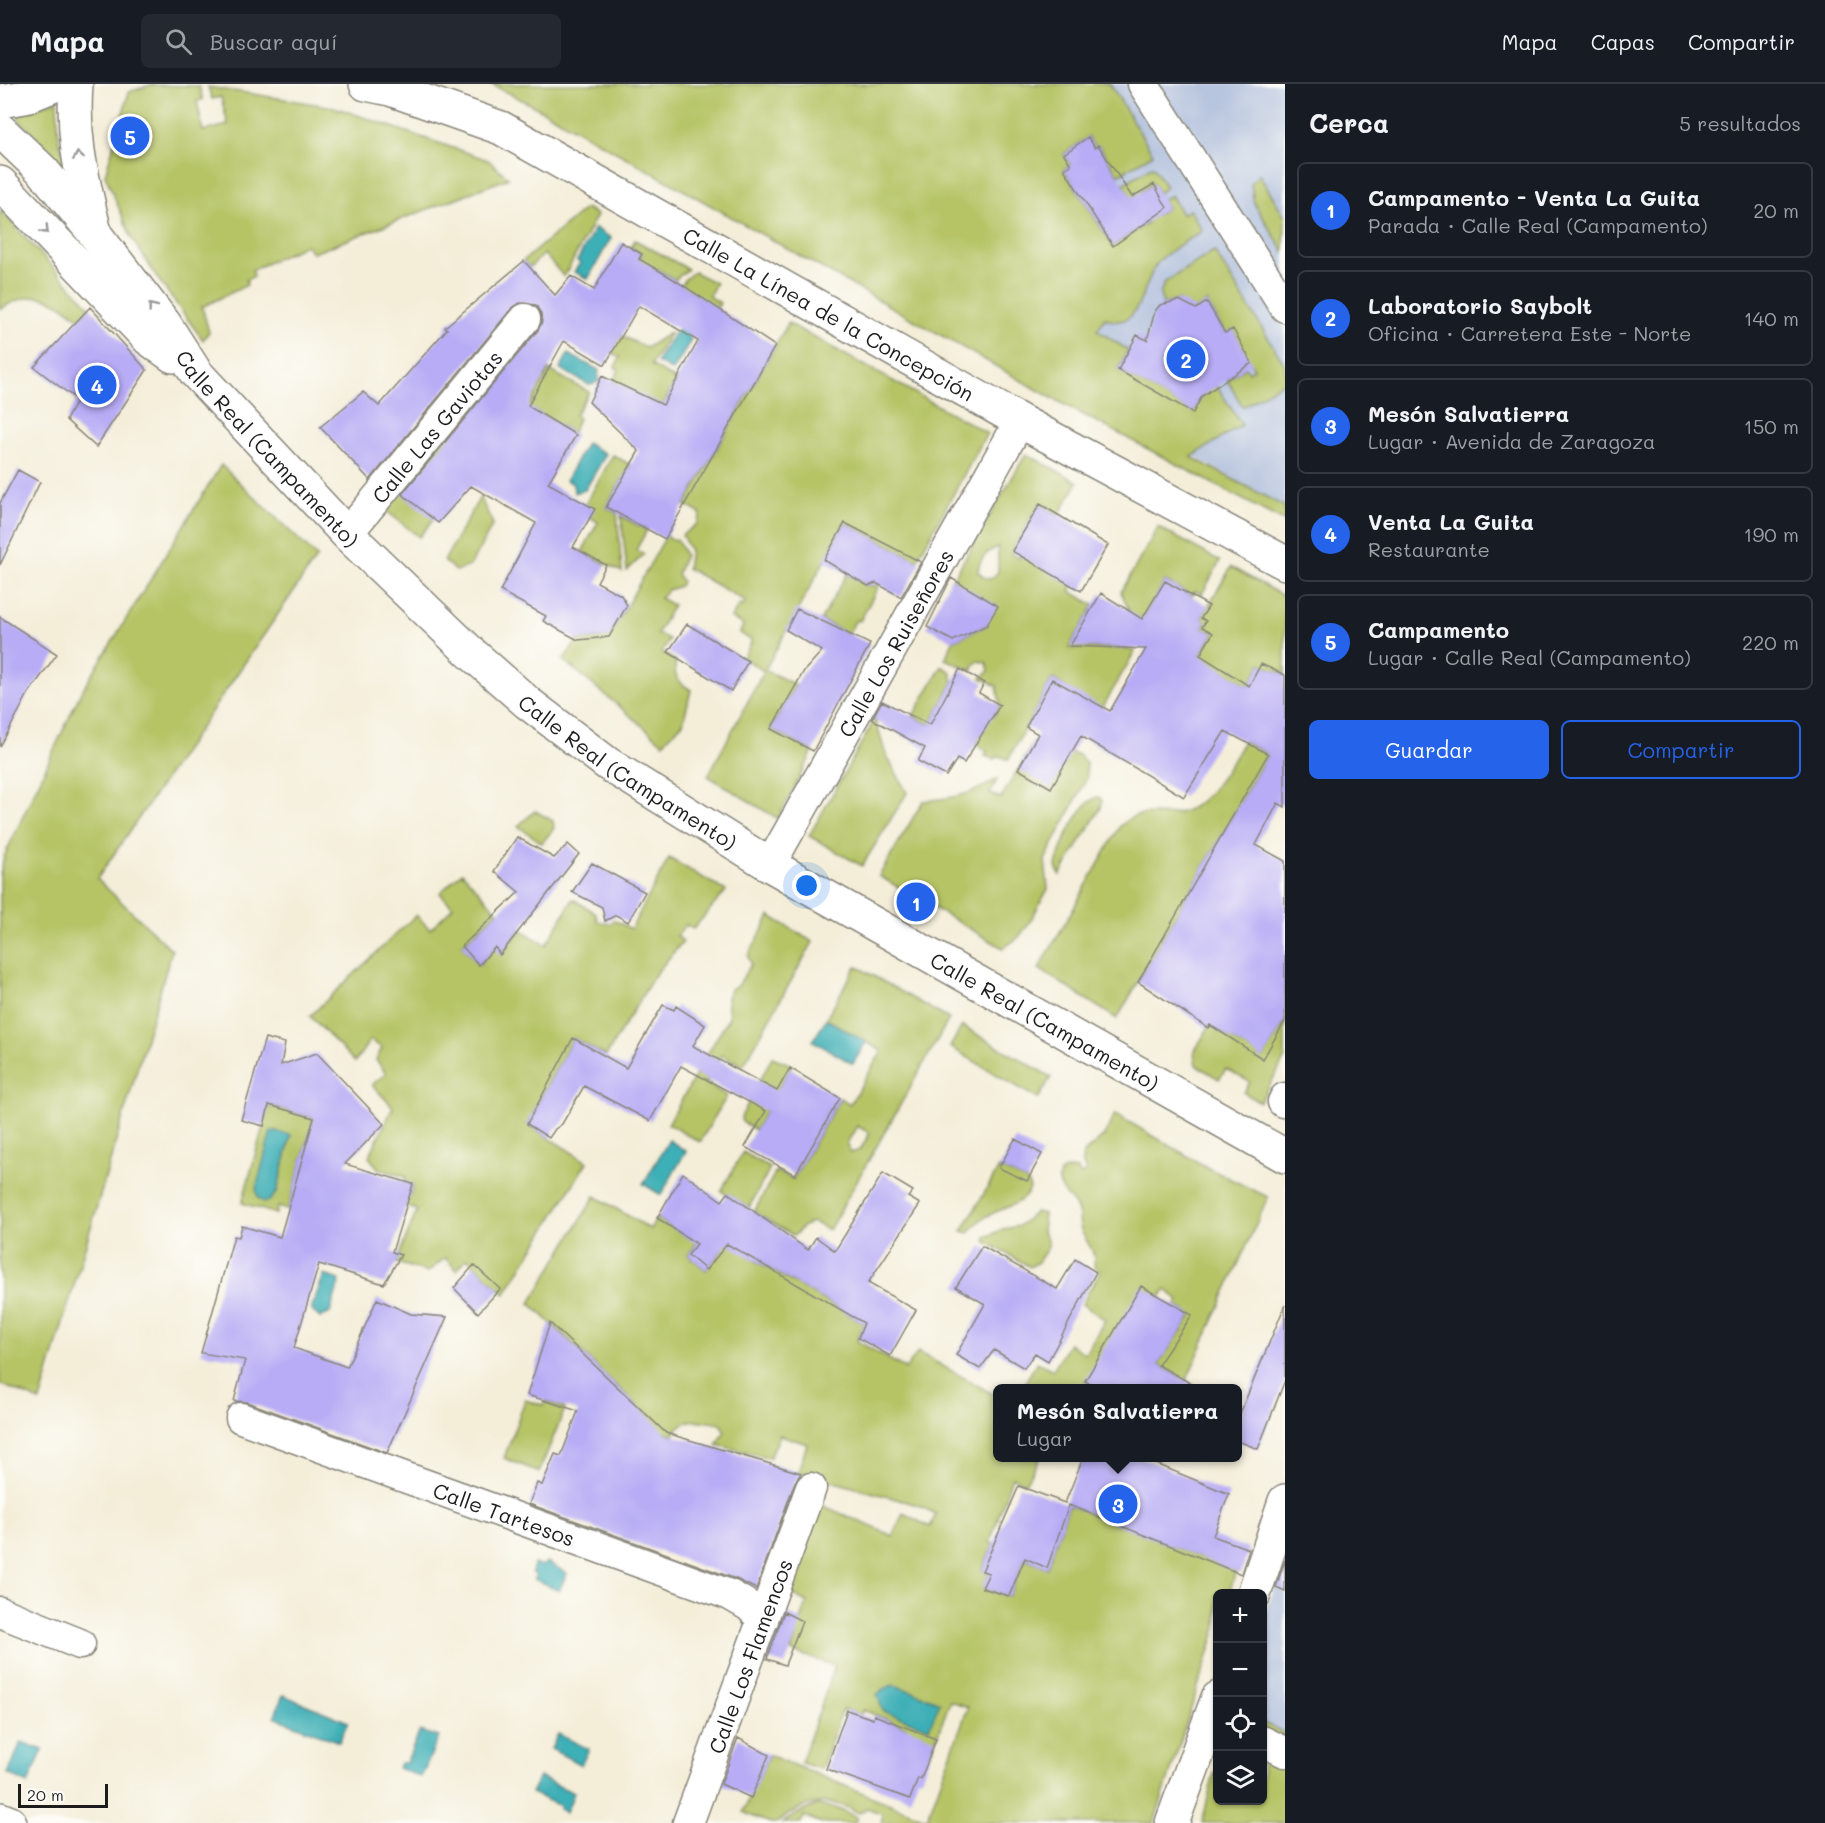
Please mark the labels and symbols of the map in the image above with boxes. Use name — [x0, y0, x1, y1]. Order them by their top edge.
pin: 5 — [110, 113, 150, 158]
one-way arrow — [72, 151, 84, 161]
street label: Calle La Línea de la Concepción — [679, 220, 979, 406]
one-way arrow — [38, 223, 49, 233]
one-way arrow — [148, 303, 159, 314]
pin: 2 — [1166, 336, 1206, 382]
street label: Calle Real (Campamento) — [171, 344, 365, 552]
street label: Calle Las Gaviotas — [365, 344, 507, 508]
pin: 4 — [78, 362, 116, 408]
street label: Calle Los Ruiseñores — [832, 544, 959, 741]
street label: Calle Real (Campamento) — [513, 688, 742, 855]
your location — [792, 871, 821, 900]
pin: 1 — [896, 880, 936, 924]
street label: Calle Real (Campamento) — [926, 945, 1164, 1096]
street label: Calle Tartesos — [430, 1475, 579, 1551]
pin: 3 — [1098, 1482, 1138, 1526]
street label: Calle Los Flamencos — [701, 1555, 797, 1757]
scale bar — [18, 1781, 108, 1808]

